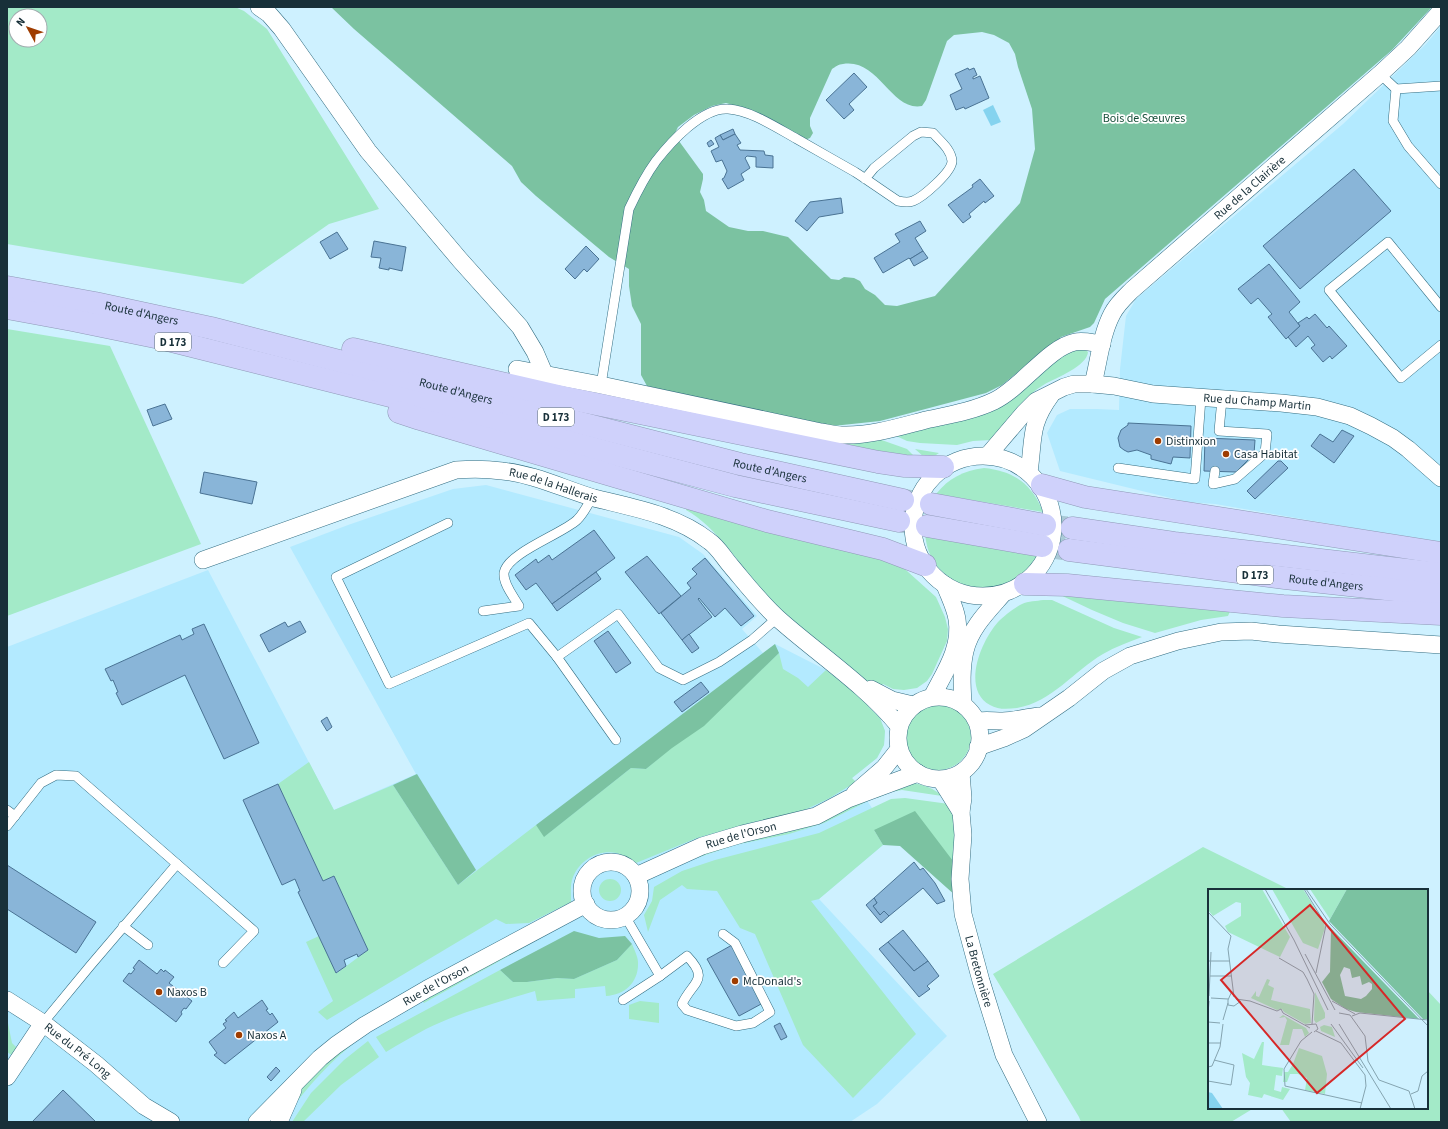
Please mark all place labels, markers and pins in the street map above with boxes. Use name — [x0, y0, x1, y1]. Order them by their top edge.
place label: Distinxion — [1166, 433, 1216, 450]
marker: Distinxion — [1153, 436, 1163, 446]
place label: Casa Habitat — [1234, 446, 1298, 463]
marker: Casa Habitat — [1221, 449, 1231, 459]
place label: McDonald's — [743, 973, 801, 990]
marker: McDonald's — [730, 976, 740, 986]
place label: Naxos B — [167, 984, 207, 1001]
marker: Naxos B — [154, 987, 164, 997]
place label: Naxos A — [247, 1027, 287, 1044]
marker: Naxos A — [234, 1030, 244, 1040]

